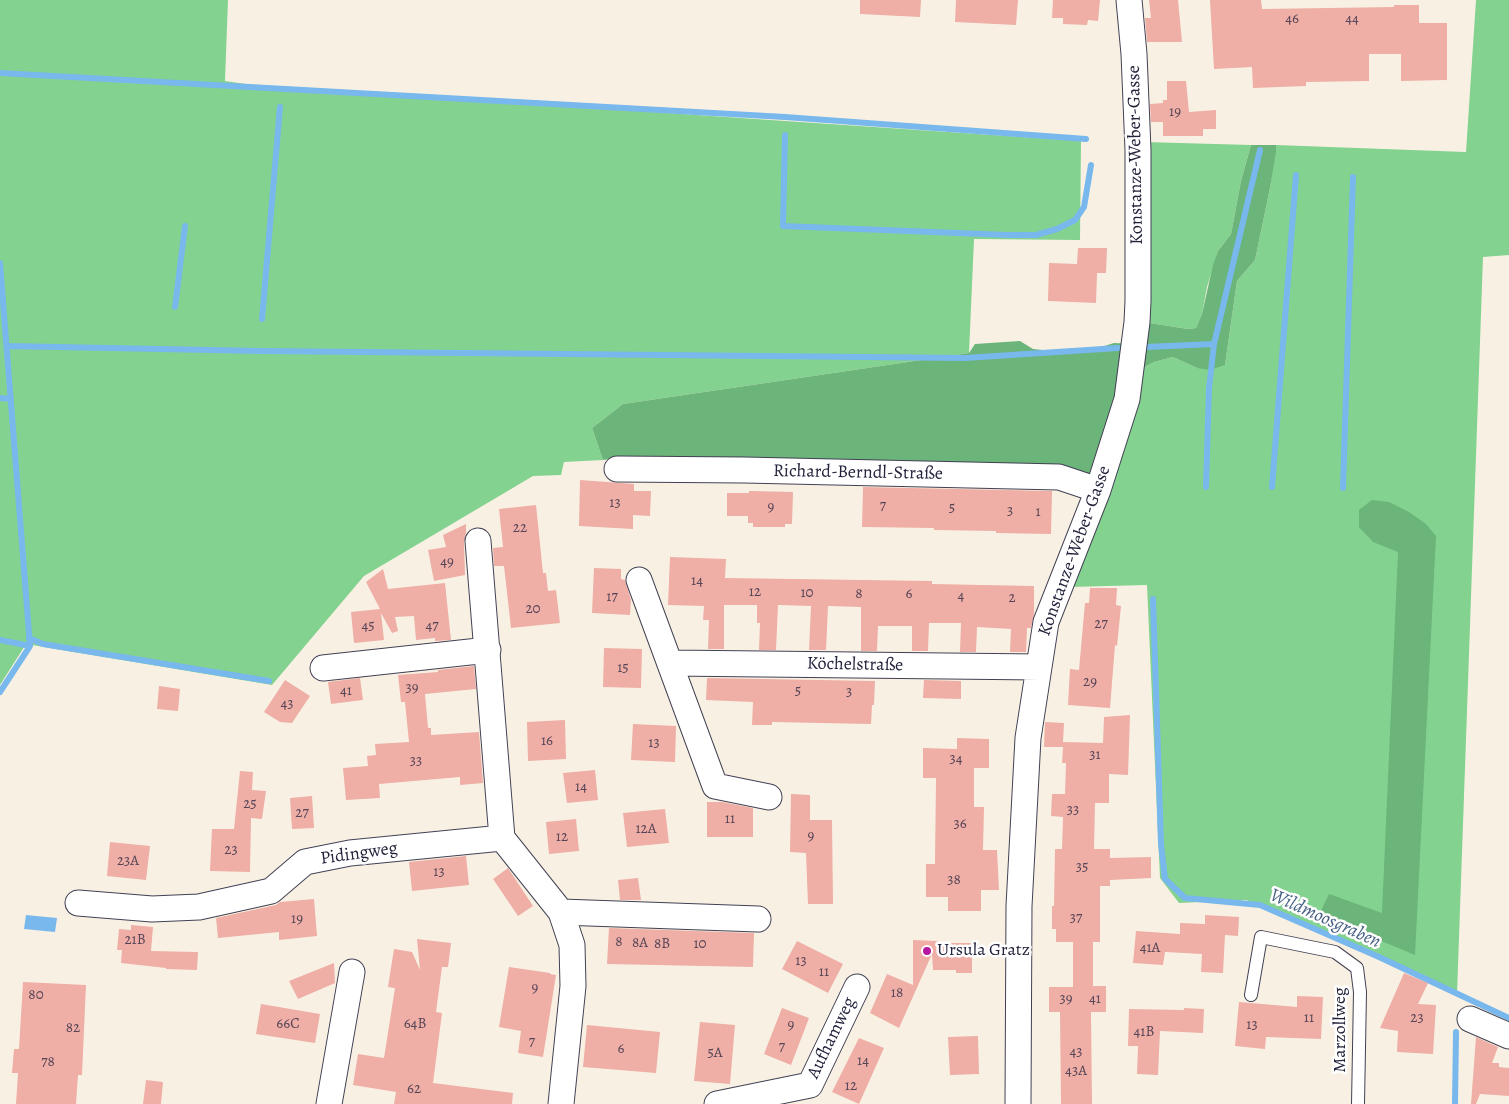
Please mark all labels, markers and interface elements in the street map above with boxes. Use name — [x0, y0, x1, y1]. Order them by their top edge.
house number: 46 — [1285, 10, 1299, 28]
house number: 44 — [1345, 10, 1359, 28]
street label: Konstanze-Weber-Gasse — [1124, 65, 1148, 245]
house number: 19 — [1169, 103, 1181, 121]
street label: Richard-Berndl-Straße — [773, 461, 943, 485]
street label: Konstanze-Weber-Gasse — [1034, 463, 1116, 639]
house number: 13 — [609, 494, 621, 512]
house number: 7 — [880, 497, 886, 515]
house number: 9 — [768, 498, 774, 516]
house number: 5 — [949, 499, 955, 517]
house number: 3 — [1007, 502, 1013, 520]
house number: 1 — [1035, 503, 1041, 521]
house number: 22 — [513, 519, 527, 537]
house number: 49 — [440, 553, 454, 571]
house number: 14 — [691, 572, 703, 590]
house number: 12 — [749, 583, 761, 601]
house number: 10 — [800, 584, 814, 602]
house number: 8 — [855, 585, 863, 603]
house number: 6 — [906, 585, 912, 603]
house number: 4 — [958, 587, 964, 605]
house number: 17 — [606, 588, 618, 606]
house number: 2 — [1008, 589, 1016, 607]
house number: 20 — [525, 600, 541, 618]
house number: 27 — [1094, 615, 1108, 633]
house number: 45 — [361, 617, 375, 635]
house number: 47 — [425, 617, 439, 635]
street label: Köchelstraße — [807, 653, 903, 677]
house number: 15 — [617, 659, 629, 677]
house number: 29 — [1083, 673, 1097, 691]
house number: 39 — [405, 679, 419, 697]
house number: 41 — [340, 682, 352, 700]
house number: 5 — [795, 682, 801, 700]
house number: 3 — [846, 683, 852, 701]
house number: 43 — [280, 695, 294, 713]
house number: 16 — [541, 732, 553, 750]
house number: 13 — [648, 734, 660, 752]
house number: 31 — [1089, 746, 1101, 764]
house number: 34 — [949, 750, 963, 768]
house number: 33 — [410, 752, 422, 770]
house number: 14 — [575, 778, 587, 796]
house number: 25 — [243, 795, 257, 813]
house number: 33 — [1067, 801, 1079, 819]
house number: 27 — [295, 804, 309, 822]
house number: 11 — [725, 810, 735, 828]
house number: 36 — [953, 815, 967, 833]
house number: 12A — [635, 820, 657, 838]
house number: 9 — [808, 827, 814, 845]
house number: 12 — [556, 828, 568, 846]
street label: Pidingweg — [319, 838, 399, 870]
house number: 23 — [224, 841, 238, 859]
house number: 23A — [117, 852, 139, 870]
house number: 35 — [1076, 858, 1088, 876]
house number: 13 — [433, 863, 445, 881]
house number: 38 — [947, 871, 961, 889]
water label: Wildmoosgraben — [1266, 884, 1384, 954]
house number: 37 — [1070, 909, 1082, 927]
house number: 19 — [291, 910, 303, 928]
house number: 21B — [124, 931, 146, 949]
house number: 8 — [615, 933, 623, 951]
house number: 8A — [632, 934, 648, 952]
house number: 8B — [654, 935, 670, 953]
house number: 10 — [693, 935, 707, 953]
house number: 41A — [1140, 939, 1160, 957]
place label: Ursula Gratz — [937, 940, 1030, 962]
marker: Ursula Gratz — [921, 945, 933, 957]
house number: 13 — [795, 952, 807, 970]
house number: 11 — [819, 963, 829, 981]
house number: 9 — [532, 979, 538, 997]
house number: 18 — [891, 984, 903, 1002]
house number: 80 — [28, 986, 44, 1004]
street label: Marzollweg — [1330, 987, 1352, 1073]
house number: 39 — [1059, 990, 1073, 1008]
house number: 41 — [1089, 990, 1101, 1008]
street label: Aufhamweg — [803, 994, 861, 1082]
house number: 11 — [1304, 1009, 1314, 1027]
house number: 23 — [1410, 1009, 1424, 1027]
house number: 66C — [276, 1015, 300, 1033]
house number: 64B — [404, 1015, 426, 1033]
house number: 9 — [788, 1016, 794, 1034]
house number: 13 — [1246, 1016, 1258, 1034]
house number: 82 — [66, 1019, 80, 1037]
house number: 41B — [1134, 1023, 1154, 1041]
house number: 7 — [529, 1033, 535, 1051]
house number: 7 — [779, 1038, 785, 1056]
house number: 6 — [618, 1040, 624, 1058]
house number: 43 — [1069, 1043, 1083, 1061]
house number: 5A — [707, 1044, 723, 1062]
house number: 14 — [857, 1052, 869, 1070]
house number: 78 — [41, 1053, 55, 1071]
house number: 43A — [1065, 1062, 1087, 1080]
house number: 12 — [845, 1077, 857, 1095]
house number: 62 — [407, 1080, 421, 1098]

